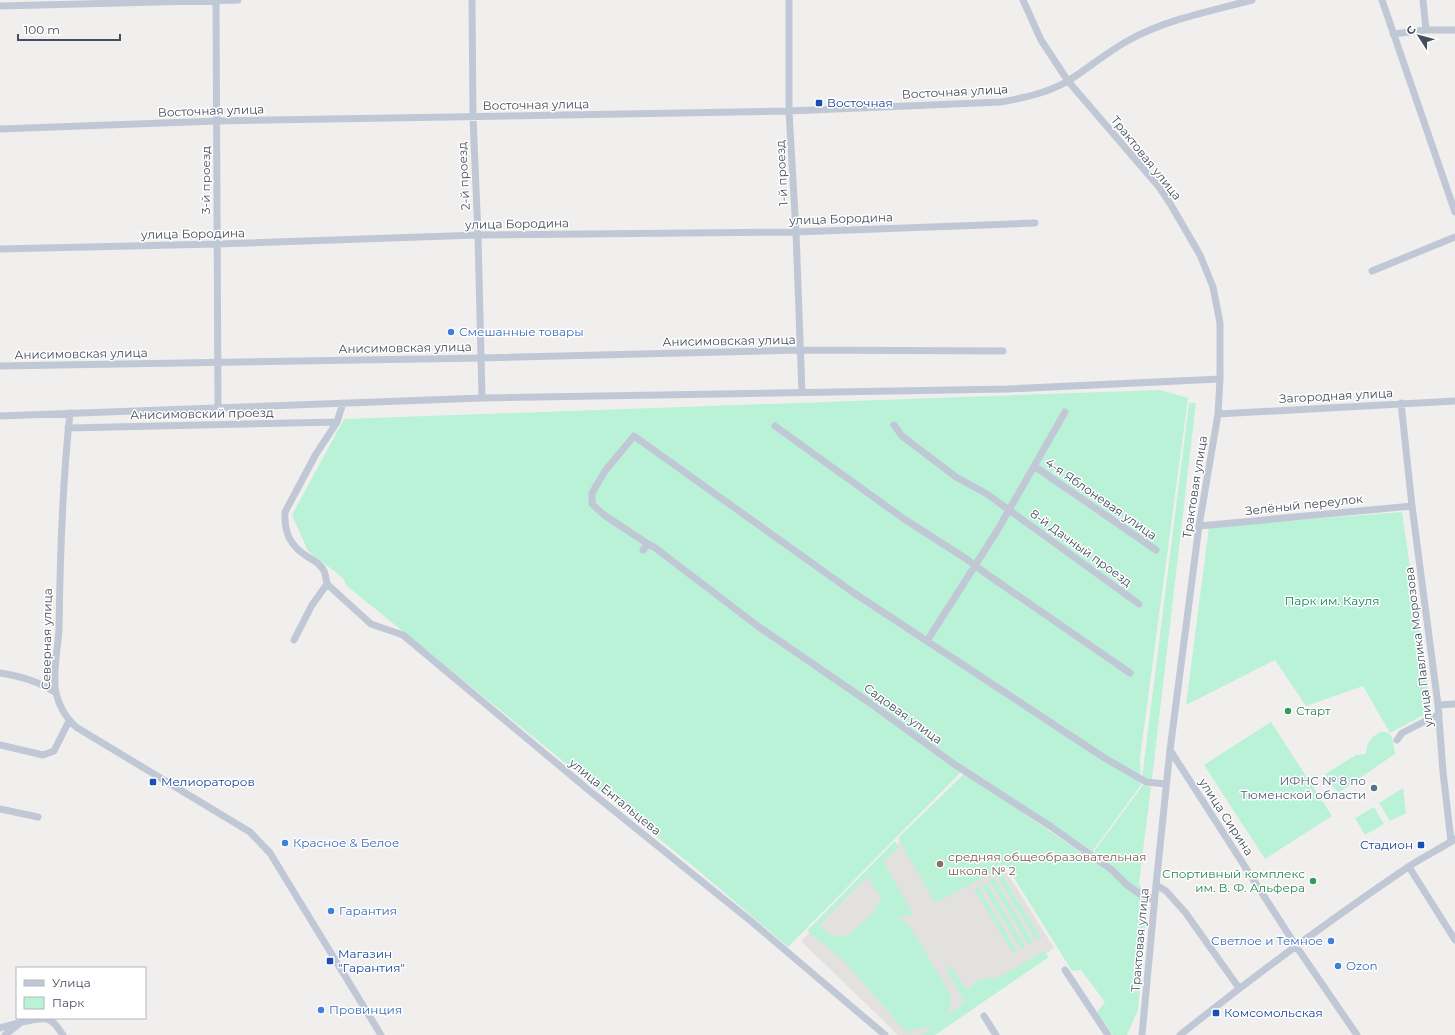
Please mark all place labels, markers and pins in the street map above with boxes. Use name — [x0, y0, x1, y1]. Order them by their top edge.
place label: Восточная — [827, 95, 893, 110]
marker: Восточная — [814, 98, 824, 108]
place label: Смешанные товары — [459, 324, 584, 339]
marker: Смешанные товары — [446, 327, 456, 337]
place label: Старт — [1296, 703, 1331, 718]
marker: Старт — [1283, 706, 1293, 716]
place label: ИФНС № 8 по Тюменской области — [1241, 773, 1366, 802]
place label: Мелиораторов — [161, 774, 255, 789]
marker: Мелиораторов — [148, 777, 158, 787]
marker: ИФНС № 8 по Тюменской области — [1369, 783, 1379, 793]
place label: Красное & Белое — [293, 835, 399, 850]
place label: Стадион — [1360, 837, 1413, 852]
marker: Красное & Белое — [280, 838, 290, 848]
marker: Стадион — [1416, 840, 1426, 850]
place label: средняя общеобразовательная школа № 2 — [948, 849, 1146, 878]
marker: средняя общеобразовательная школа № 2 — [935, 859, 945, 869]
place label: Спортивный комплекс им. В. Ф. Альфера — [1162, 866, 1305, 895]
marker: Спортивный комплекс им. В. Ф. Альфера — [1308, 876, 1318, 886]
place label: Гарантия — [339, 903, 397, 918]
marker: Гарантия — [326, 906, 336, 916]
place label: Светлое и Темное — [1211, 933, 1323, 948]
marker: Светлое и Темное — [1326, 936, 1336, 946]
place label: Магазин "Гарантия" — [338, 946, 405, 975]
marker: Магазин "Гарантия" — [325, 956, 335, 966]
place label: Ozon — [1346, 958, 1378, 973]
marker: Ozon — [1333, 961, 1343, 971]
place label: Провинция — [329, 1002, 402, 1017]
marker: Провинция — [316, 1005, 326, 1015]
place label: Комсомольская — [1224, 1005, 1323, 1020]
marker: Комсомольская — [1211, 1008, 1221, 1018]

